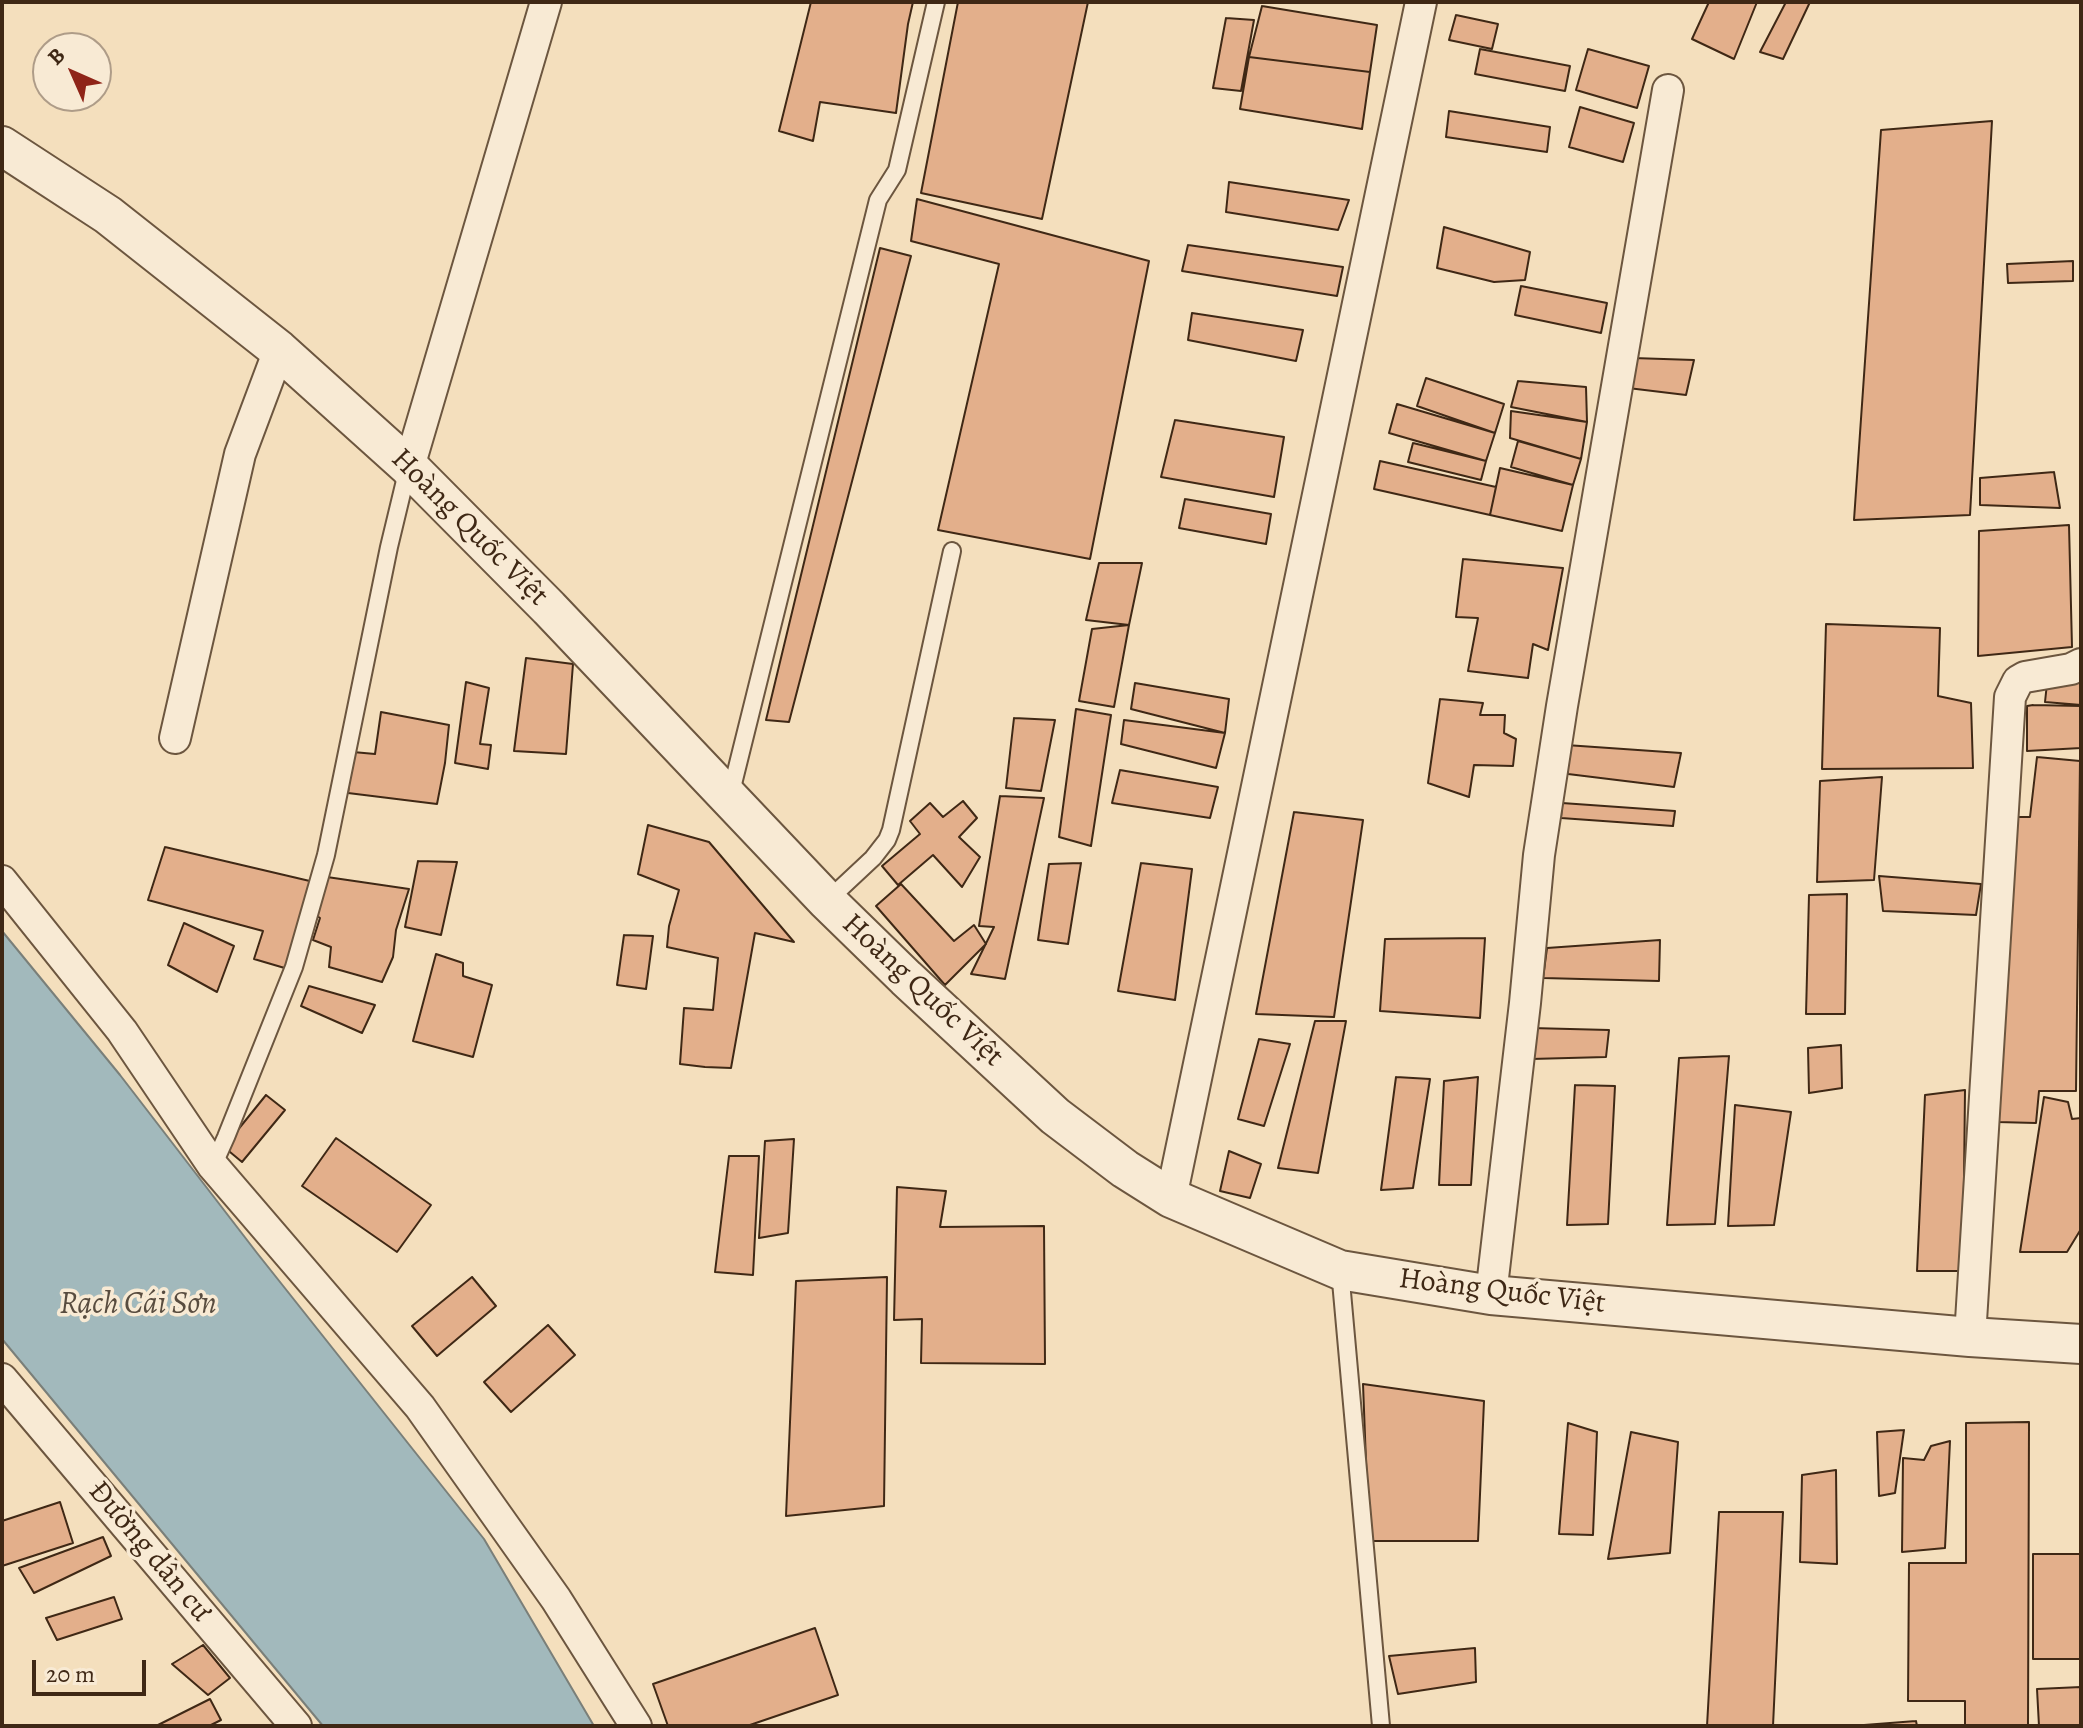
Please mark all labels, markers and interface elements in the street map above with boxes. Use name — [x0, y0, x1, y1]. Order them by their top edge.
north arrow — [32, 32, 112, 112]
text: B — [41, 41, 72, 72]
street label: Hoàng Quốc Việt — [383, 442, 555, 614]
street label: Hoàng Quốc Việt — [834, 907, 1010, 1075]
street label: Hoàng Quốc Việt — [1397, 1261, 1607, 1323]
water label: Rạch Cái Sơn — [59, 1286, 217, 1324]
street label: Đường dân cư — [80, 1474, 218, 1630]
scale bar — [36, 1644, 150, 1694]
text: 20 m — [46, 1658, 95, 1690]

